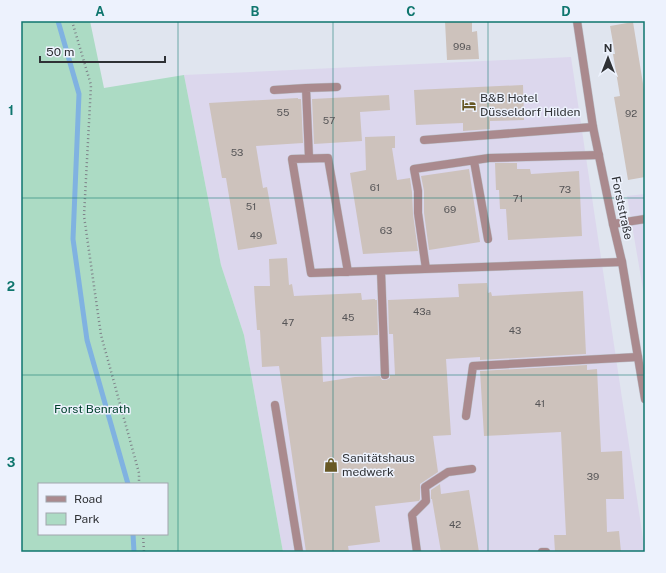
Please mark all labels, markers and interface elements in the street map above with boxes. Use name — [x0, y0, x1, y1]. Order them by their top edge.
text: A — [95, 4, 105, 19]
text: B — [251, 4, 260, 19]
text: C — [406, 4, 416, 19]
text: D — [561, 4, 571, 19]
scale bar — [40, 38, 165, 64]
north arrow — [588, 38, 628, 78]
house number: 99a — [453, 40, 471, 52]
text: N — [604, 42, 612, 54]
text: 50 m — [46, 45, 74, 59]
place label: B&B Hotel Düsseldorf Hilden — [480, 91, 580, 119]
hotel icon: B&B Hotel Düsseldorf Hilden — [461, 97, 477, 113]
text: 1 — [8, 103, 14, 118]
house number: 55 — [277, 106, 289, 118]
house number: 92 — [625, 107, 637, 119]
house number: 57 — [323, 114, 335, 126]
house number: 53 — [231, 146, 243, 158]
street label: Forststraße — [608, 175, 636, 241]
house number: 61 — [370, 181, 380, 193]
house number: 73 — [559, 183, 571, 195]
house number: 71 — [513, 192, 523, 204]
house number: 51 — [246, 200, 256, 212]
house number: 69 — [444, 203, 456, 215]
house number: 63 — [380, 224, 392, 236]
house number: 49 — [250, 229, 262, 241]
text: 2 — [7, 279, 15, 294]
house number: 43a — [413, 305, 431, 317]
house number: 45 — [342, 311, 354, 323]
house number: 47 — [282, 316, 294, 328]
house number: 43 — [509, 324, 521, 336]
house number: 41 — [535, 397, 545, 409]
park label: Forst Benrath — [54, 402, 130, 416]
place label: Sanitätshaus medwerk — [342, 451, 415, 479]
text: 3 — [7, 455, 16, 470]
shop icon: Sanitätshaus medwerk — [323, 457, 339, 473]
house number: 39 — [587, 470, 599, 482]
legend — [38, 483, 168, 535]
text: Road — [74, 492, 102, 506]
text: Park — [74, 512, 100, 526]
house number: 42 — [449, 518, 461, 530]

